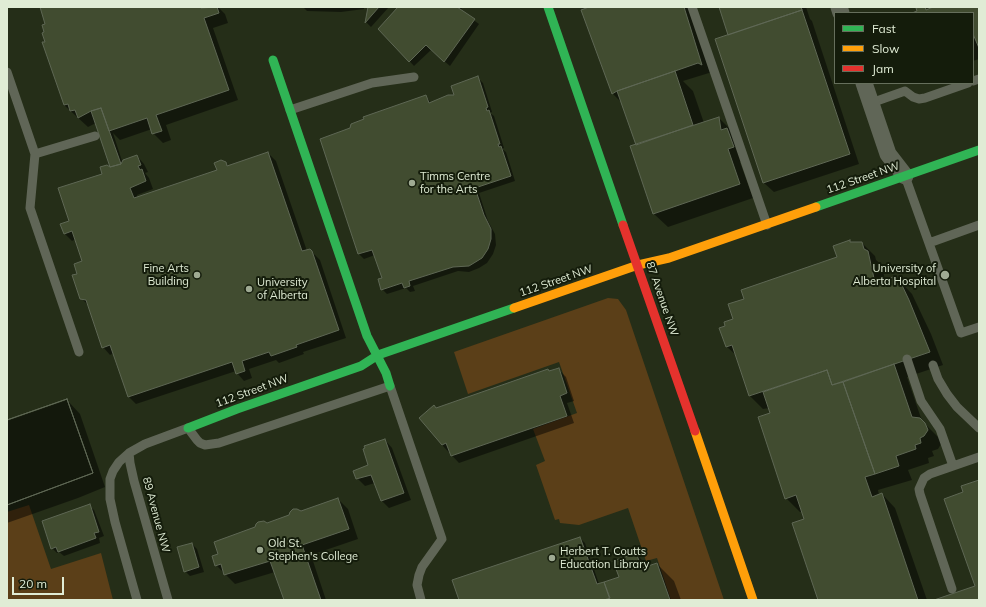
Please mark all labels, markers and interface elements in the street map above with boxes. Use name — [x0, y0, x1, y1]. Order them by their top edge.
legend — [834, 12, 974, 84]
text: Fast — [872, 21, 896, 36]
text: Slow — [872, 41, 900, 56]
text: Jam — [872, 61, 894, 76]
street label: 112 Street NW — [825, 159, 901, 197]
place label: Timms Centre for the Arts — [420, 170, 490, 196]
marker: Timms Centre for the Arts — [407, 178, 417, 188]
street label: 87 Avenue NW — [643, 260, 681, 338]
place label: Fine Arts Building — [143, 262, 189, 288]
street label: 112 Street NW — [518, 262, 594, 300]
place label: University of Alberta Hospital — [853, 262, 936, 288]
marker: University of Alberta Hospital — [939, 269, 951, 281]
marker: Fine Arts Building — [192, 270, 202, 280]
place label: University of Alberta — [257, 276, 308, 302]
marker: University of Alberta — [244, 284, 254, 294]
street label: 112 Street NW — [214, 372, 290, 410]
street label: 89 Avenue NW — [140, 476, 172, 554]
place label: Old St. Stephen's College — [268, 537, 358, 563]
marker: Old St. Stephen's College — [255, 545, 265, 555]
place label: Herbert T. Coutts Education Library — [560, 545, 649, 571]
marker: Herbert T. Coutts Education Library — [547, 553, 557, 563]
scale bar — [14, 569, 66, 595]
text: 20 m — [19, 576, 47, 591]

